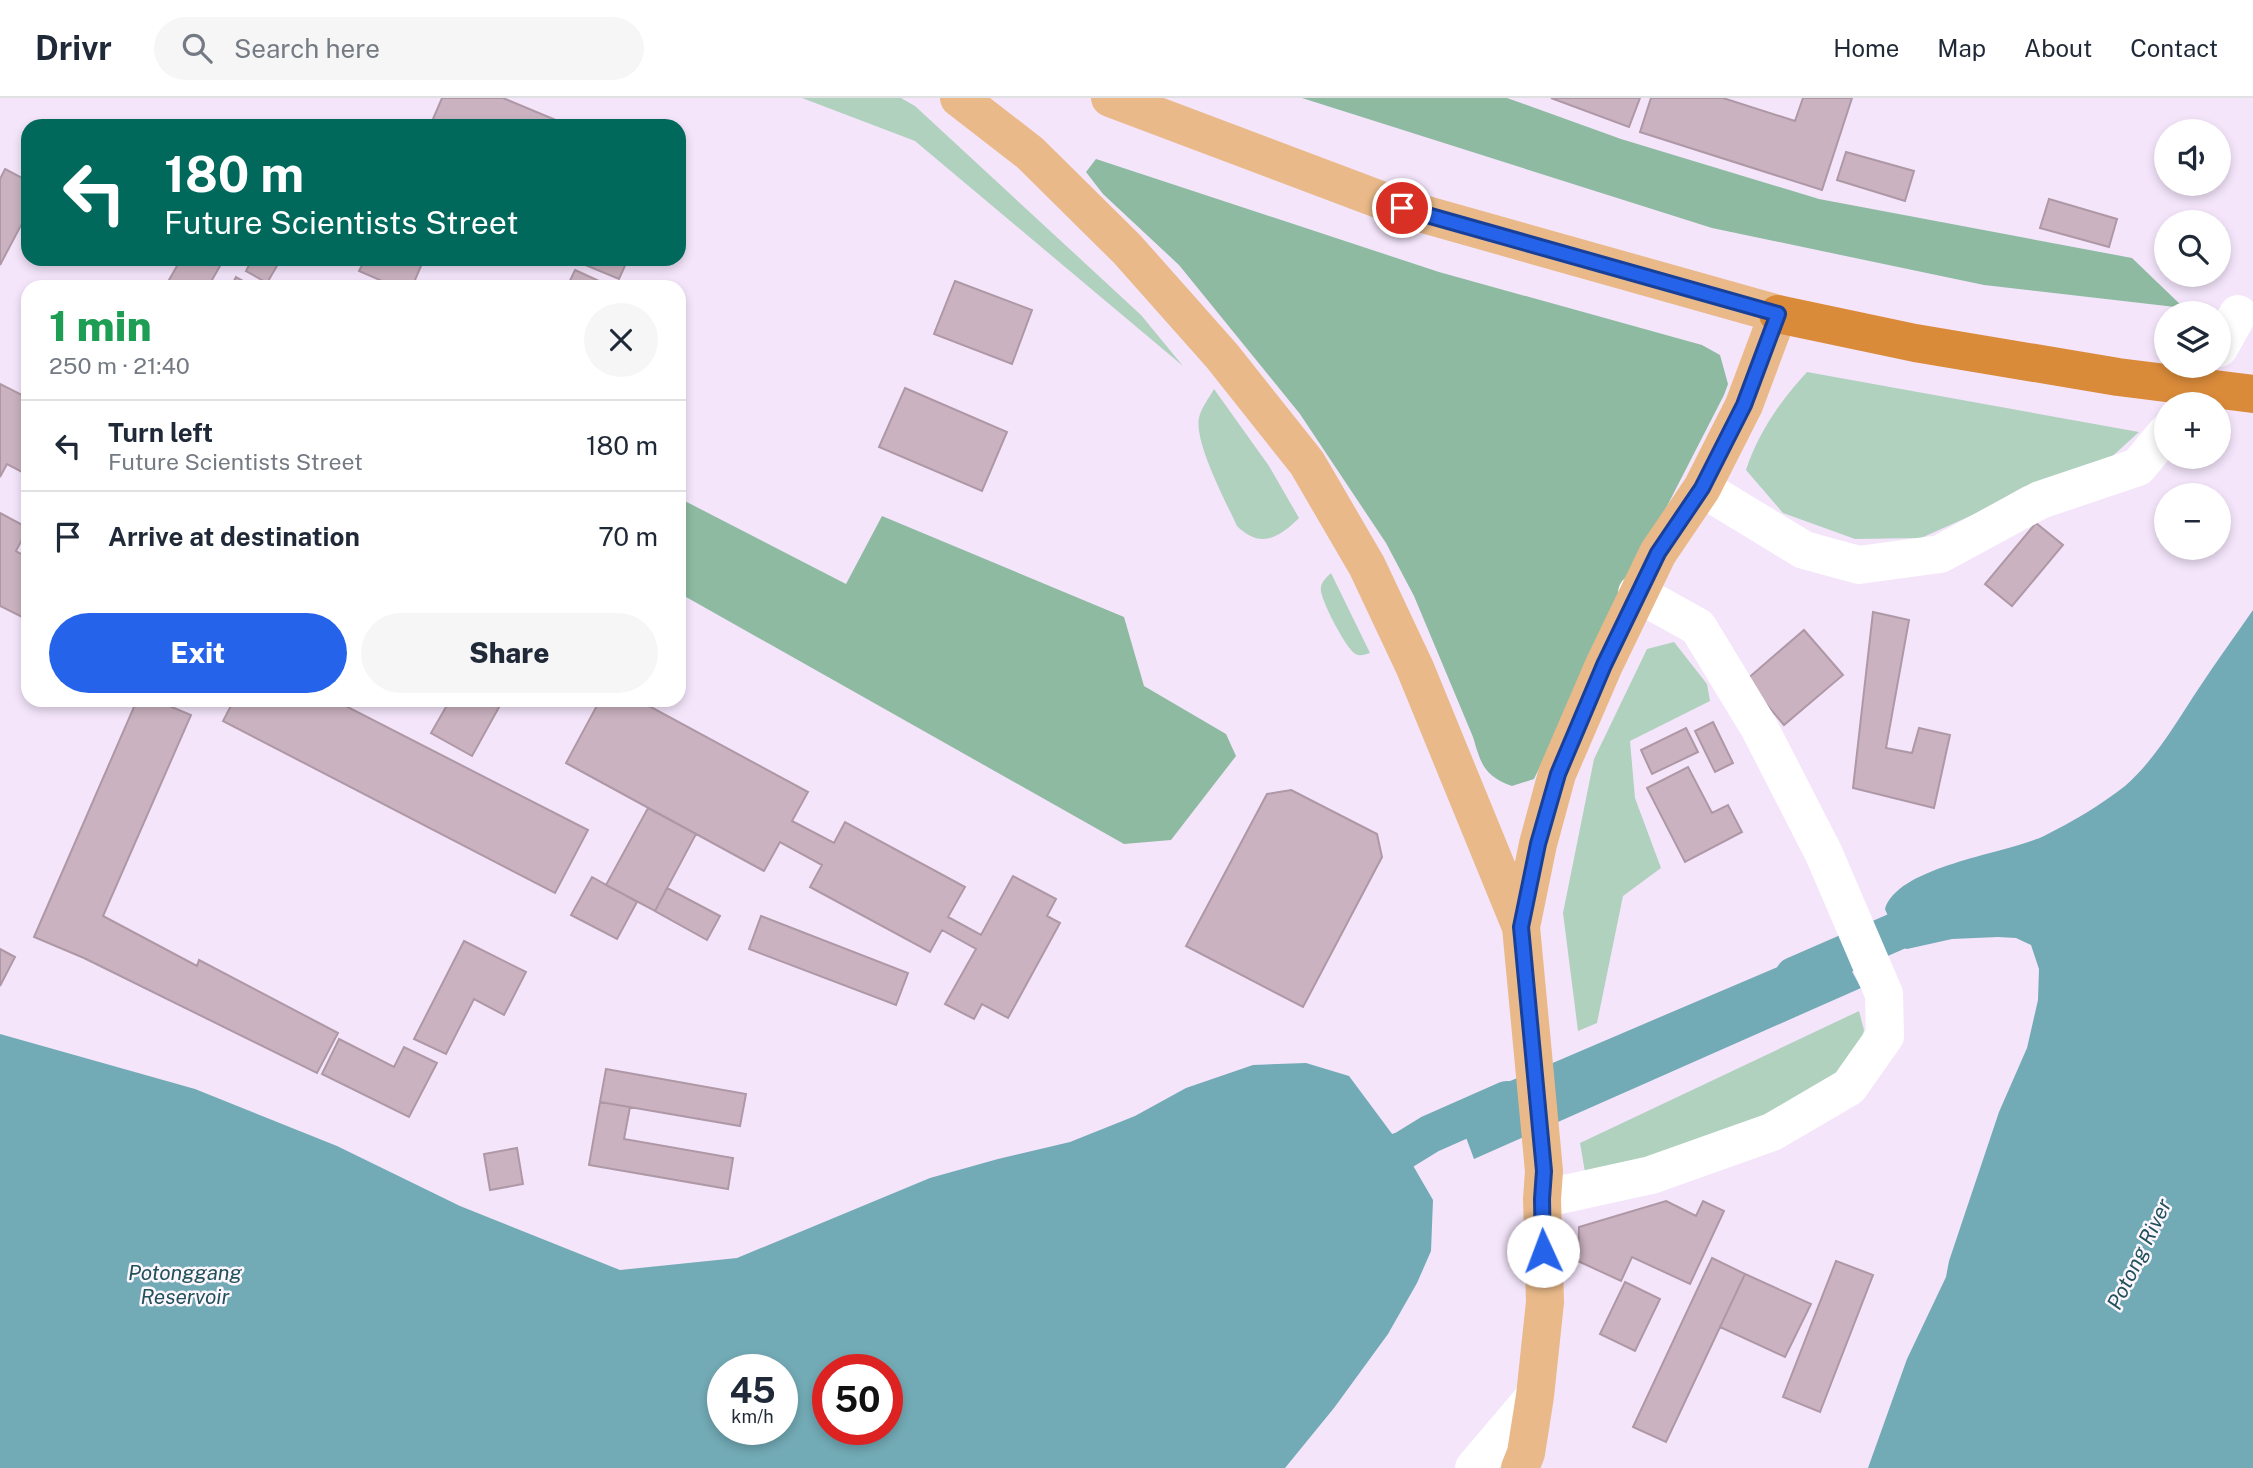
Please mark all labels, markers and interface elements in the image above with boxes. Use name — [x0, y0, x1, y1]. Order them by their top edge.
search box — [154, 17, 644, 80]
text: Drivr — [35, 29, 112, 67]
icon: search — [178, 29, 216, 67]
text: Search here — [234, 33, 380, 64]
text: Home — [1833, 34, 1899, 62]
text: Map — [1937, 34, 1986, 62]
text: About — [2024, 34, 2092, 62]
text: Contact — [2130, 34, 2218, 62]
map controls — [2154, 119, 2231, 560]
button: sound — [2154, 119, 2231, 196]
text: 180 m — [164, 145, 304, 203]
icon: left — [49, 147, 140, 238]
pin — [1372, 178, 1432, 238]
icon: arrive — [1383, 189, 1421, 227]
text: Future Scientists Street — [164, 204, 519, 241]
button: search — [2154, 210, 2231, 287]
text: 1 min — [49, 301, 152, 350]
button: layers — [2154, 301, 2231, 378]
button: close — [584, 303, 658, 377]
text: 250 m · 21:40 — [49, 352, 190, 379]
button: + — [2154, 392, 2231, 469]
text: Turn left — [108, 417, 213, 448]
icon: left — [49, 427, 87, 465]
text: 180 m — [586, 430, 658, 461]
text: Future Scientists Street — [108, 448, 363, 475]
button: − — [2154, 483, 2231, 560]
icon: arrive — [49, 518, 87, 556]
text: Arrive at destination — [108, 521, 360, 552]
text: 70 m — [598, 521, 658, 552]
button: Exit — [49, 613, 347, 693]
button: Share — [361, 613, 658, 693]
water label: Potong River — [2101, 1194, 2177, 1313]
position arrow — [1506, 1214, 1580, 1288]
water label: Potonggang Reservoir — [128, 1260, 243, 1309]
speed limit sign: 50 — [812, 1354, 903, 1445]
text: 45 — [729, 1370, 776, 1411]
text: km/h — [731, 1406, 774, 1427]

